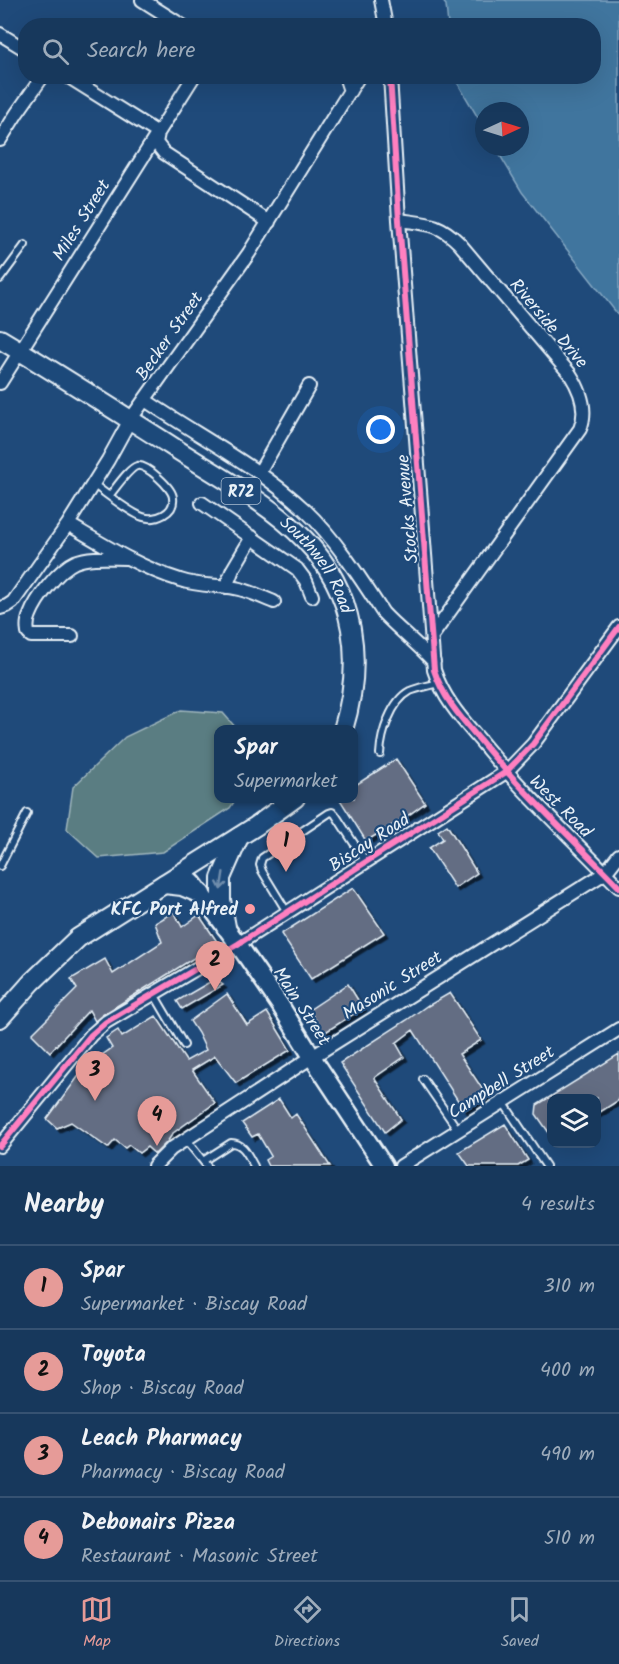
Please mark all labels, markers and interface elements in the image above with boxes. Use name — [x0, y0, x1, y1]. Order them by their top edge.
search box — [18, 18, 601, 84]
text: Search here — [87, 34, 195, 69]
icon: search — [39, 35, 72, 68]
north arrow — [475, 102, 529, 156]
street label: Miles Street — [46, 173, 119, 267]
street label: Riverside Drive — [501, 272, 594, 376]
street label: Becker Street — [129, 286, 212, 387]
your location — [366, 415, 395, 444]
street label: Stocks Avenue — [389, 453, 428, 564]
road number: R72 — [222, 478, 260, 504]
street label: Southwell Road — [272, 509, 360, 618]
popup — [214, 725, 358, 803]
text: Spar — [234, 731, 277, 766]
text: Supermarket — [234, 766, 338, 798]
street label: West Road — [521, 768, 599, 846]
street label: Biscay Road — [323, 806, 417, 880]
pin: 1 — [266, 822, 306, 872]
one-way arrow — [217, 870, 228, 890]
place label: KFC Port Alfred — [111, 896, 238, 925]
marker: KFC Port Alfred — [243, 902, 257, 916]
pin: 2 — [196, 942, 234, 991]
street label: Masonic Street — [337, 943, 449, 1029]
street label: Main Street — [264, 961, 338, 1053]
street label: Campbell Street — [443, 1038, 562, 1128]
pin: 3 — [76, 1052, 115, 1101]
map controls — [547, 1094, 601, 1148]
button: layers — [547, 1094, 601, 1148]
pin: 4 — [138, 1096, 176, 1146]
text: Nearby — [24, 1184, 104, 1226]
text: 4 results — [521, 1189, 595, 1221]
text: Spar — [81, 1254, 124, 1289]
text: 1 — [40, 1271, 47, 1303]
text: 310 m — [543, 1271, 595, 1303]
text: Supermarket · Biscay Road — [81, 1289, 307, 1321]
text: Toyota — [81, 1338, 146, 1373]
text: 2 — [38, 1355, 49, 1387]
text: 400 m — [540, 1355, 595, 1387]
text: Shop · Biscay Road — [81, 1373, 244, 1405]
text: Leach Pharmacy — [81, 1422, 242, 1457]
text: 3 — [38, 1439, 49, 1471]
text: 490 m — [540, 1439, 595, 1471]
text: Pharmacy · Biscay Road — [81, 1457, 285, 1489]
text: Debonairs Pizza — [81, 1506, 235, 1541]
text: 4 — [38, 1523, 49, 1555]
text: 510 m — [544, 1523, 595, 1555]
text: Restaurant · Masonic Street — [81, 1541, 318, 1573]
tab: Map — [80, 1593, 113, 1654]
tab: Directions — [274, 1593, 340, 1654]
tab: Saved — [501, 1593, 539, 1654]

